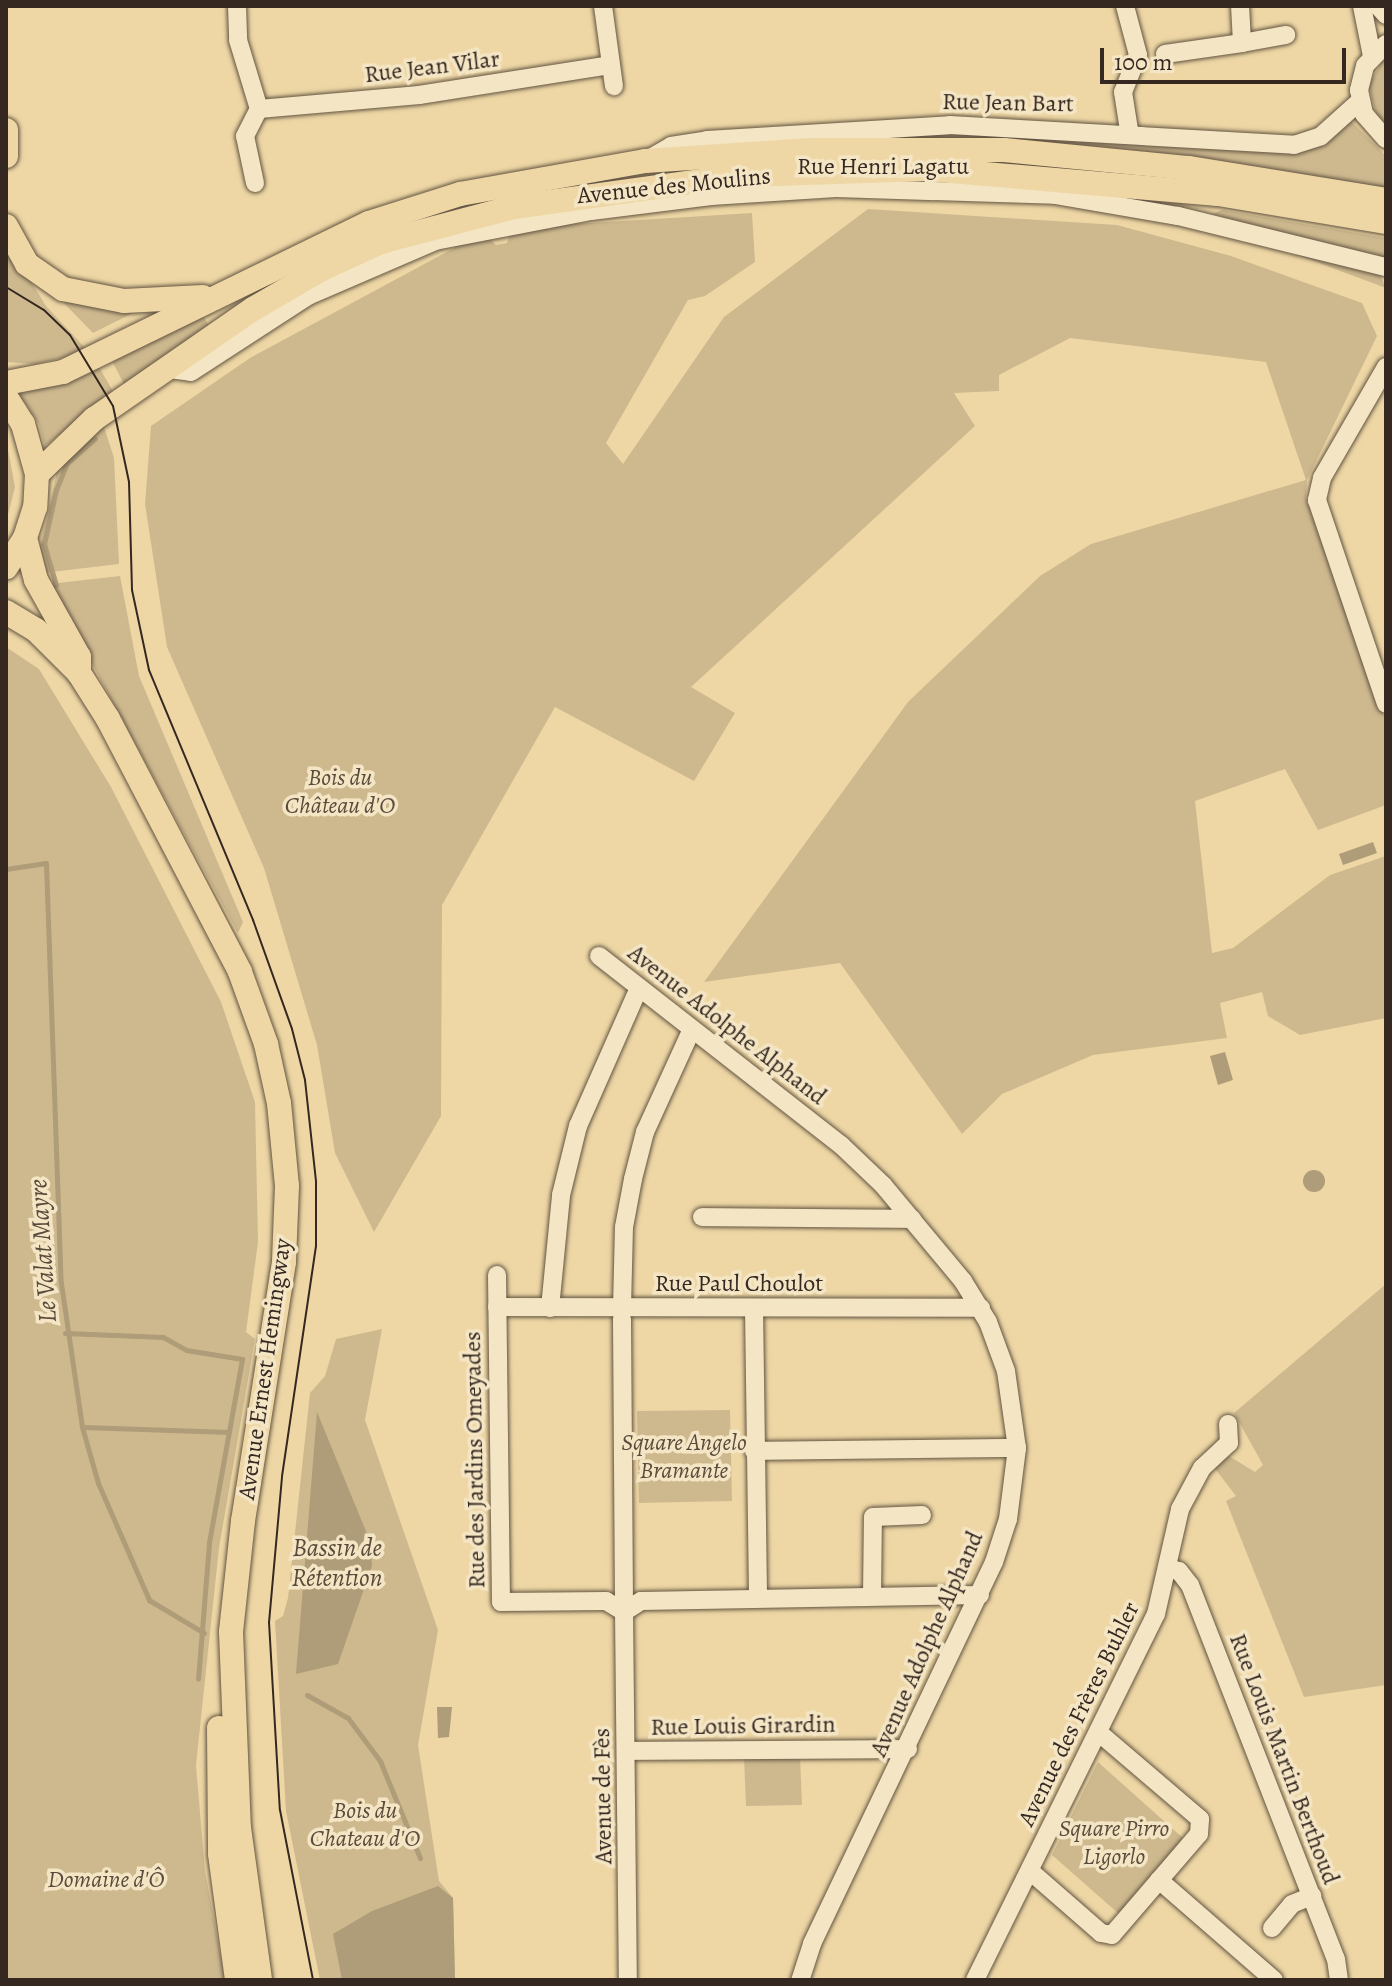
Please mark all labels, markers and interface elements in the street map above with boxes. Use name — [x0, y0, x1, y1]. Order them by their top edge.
scale bar — [1104, 32, 1350, 82]
street label: Rue Jean Vilar — [363, 44, 501, 90]
text: 100 m — [1114, 46, 1173, 78]
street label: Rue Jean Bart — [942, 87, 1074, 119]
street label: Rue Henri Lagatu — [797, 153, 969, 181]
street label: Avenue des Moulins — [576, 162, 772, 210]
park label: Bois du Château d'O — [285, 764, 395, 820]
street label: Avenue Adolphe Alphand — [622, 939, 832, 1111]
water label: Le Valat Mayre — [22, 1178, 64, 1324]
street label: Avenue Ernest Hemingway — [232, 1237, 298, 1501]
street label: Rue Paul Choulot — [655, 1270, 823, 1298]
street label: Rue des Jardins Omeyades — [458, 1331, 492, 1589]
park label: Square Angelo Bramante — [621, 1429, 747, 1485]
street label: Avenue Adolphe Alphand — [864, 1527, 990, 1761]
water label: Bassin de Rétention — [292, 1532, 382, 1594]
street label: Avenue des Frères Buhler — [1012, 1597, 1146, 1831]
street label: Rue Louis Martin Berthoud — [1223, 1630, 1345, 1888]
street label: Rue Louis Girardin — [650, 1710, 836, 1742]
street label: Avenue de Fès — [587, 1728, 619, 1864]
park label: Bois du Chateau d'O — [310, 1797, 420, 1853]
park label: Square Pirro Ligorlo — [1059, 1815, 1169, 1871]
park label: Domaine d'Ô — [48, 1866, 164, 1894]

